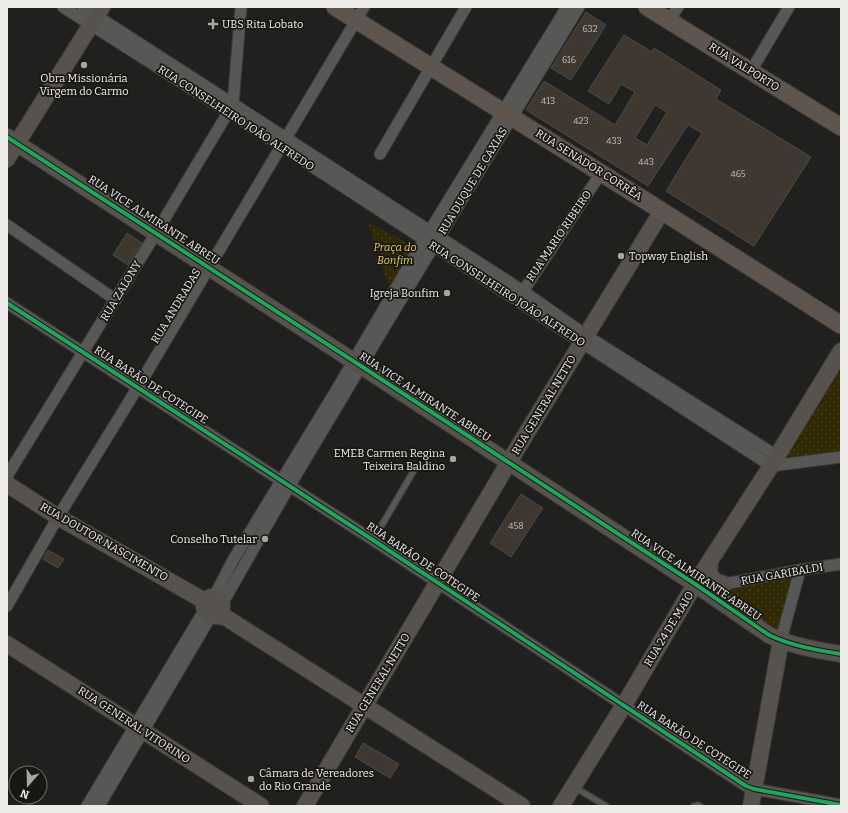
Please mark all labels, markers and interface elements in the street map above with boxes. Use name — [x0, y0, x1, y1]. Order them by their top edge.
marker: UBS Rita Lobato — [207, 18, 219, 30]
place label: UBS Rita Lobato — [222, 18, 303, 31]
house number: 632 — [582, 24, 598, 34]
street label: RUA VALPORTO — [706, 40, 782, 94]
house number: 616 — [562, 55, 576, 65]
marker: Obra Missionária Virgem do Carmo — [79, 60, 89, 70]
street label: RUA CONSELHEIRO JOÃO ALFREDO — [155, 63, 317, 173]
place label: Obra Missionária Virgem do Carmo — [39, 72, 129, 98]
house number: 413 — [541, 96, 555, 106]
house number: 423 — [573, 116, 589, 126]
street label: RUA DUQUE DE CAXIAS — [436, 125, 510, 237]
street label: RUA SENADOR CORRÊA — [533, 126, 645, 203]
house number: 433 — [606, 136, 622, 146]
house number: 443 — [638, 157, 654, 167]
house number: 465 — [730, 169, 746, 179]
street label: RUA VICE ALMIRANTE ABREU — [86, 173, 222, 267]
street label: RUA MARIO RIBEIRO — [524, 188, 594, 284]
street label: RUA CONSELHEIRO JOÃO ALFREDO — [426, 239, 588, 349]
park label: Praça do Bonfim — [373, 241, 417, 267]
place label: Topway English — [629, 250, 708, 263]
marker: Topway English — [616, 251, 626, 261]
street label: RUA ZALONY — [98, 258, 145, 324]
street label: RUA ANDRADAS — [149, 266, 203, 346]
place label: Igreja Bonfim — [370, 287, 440, 300]
marker: Igreja Bonfim — [442, 288, 452, 298]
street label: RUA BARÃO DE COTEGIPE — [92, 343, 211, 427]
street label: RUA VICE ALMIRANTE ABREU — [357, 350, 493, 444]
street label: RUA GENERAL NETTO — [509, 353, 579, 457]
place label: EMEB Carmen Regina Teixeira Baldino — [334, 447, 445, 473]
marker: EMEB Carmen Regina Teixeira Baldino — [448, 454, 458, 464]
street label: RUA DOUTOR NASCIMENTO — [38, 500, 170, 584]
street label: RUA BARÃO DE COTEGIPE — [364, 519, 482, 605]
house number: 458 — [508, 521, 524, 531]
street label: RUA VICE ALMIRANTE ABREU — [628, 527, 764, 623]
place label: Conselho Tutelar — [170, 533, 257, 546]
marker: Conselho Tutelar — [260, 534, 270, 544]
street label: RUA GARIBALDI — [740, 560, 824, 588]
street label: RUA 24 DE MAIO — [641, 589, 697, 669]
street label: RUA GENERAL NETTO — [343, 631, 413, 735]
street label: RUA GENERAL VITORINO — [75, 684, 193, 766]
street label: RUA BARÃO DE COTEGIPE — [635, 698, 754, 782]
north arrow — [8, 765, 48, 805]
place label: Câmara de Vereadores do Rio Grande — [259, 767, 374, 793]
marker: Câmara de Vereadores do Rio Grande — [246, 774, 256, 784]
text: N — [18, 786, 31, 801]

